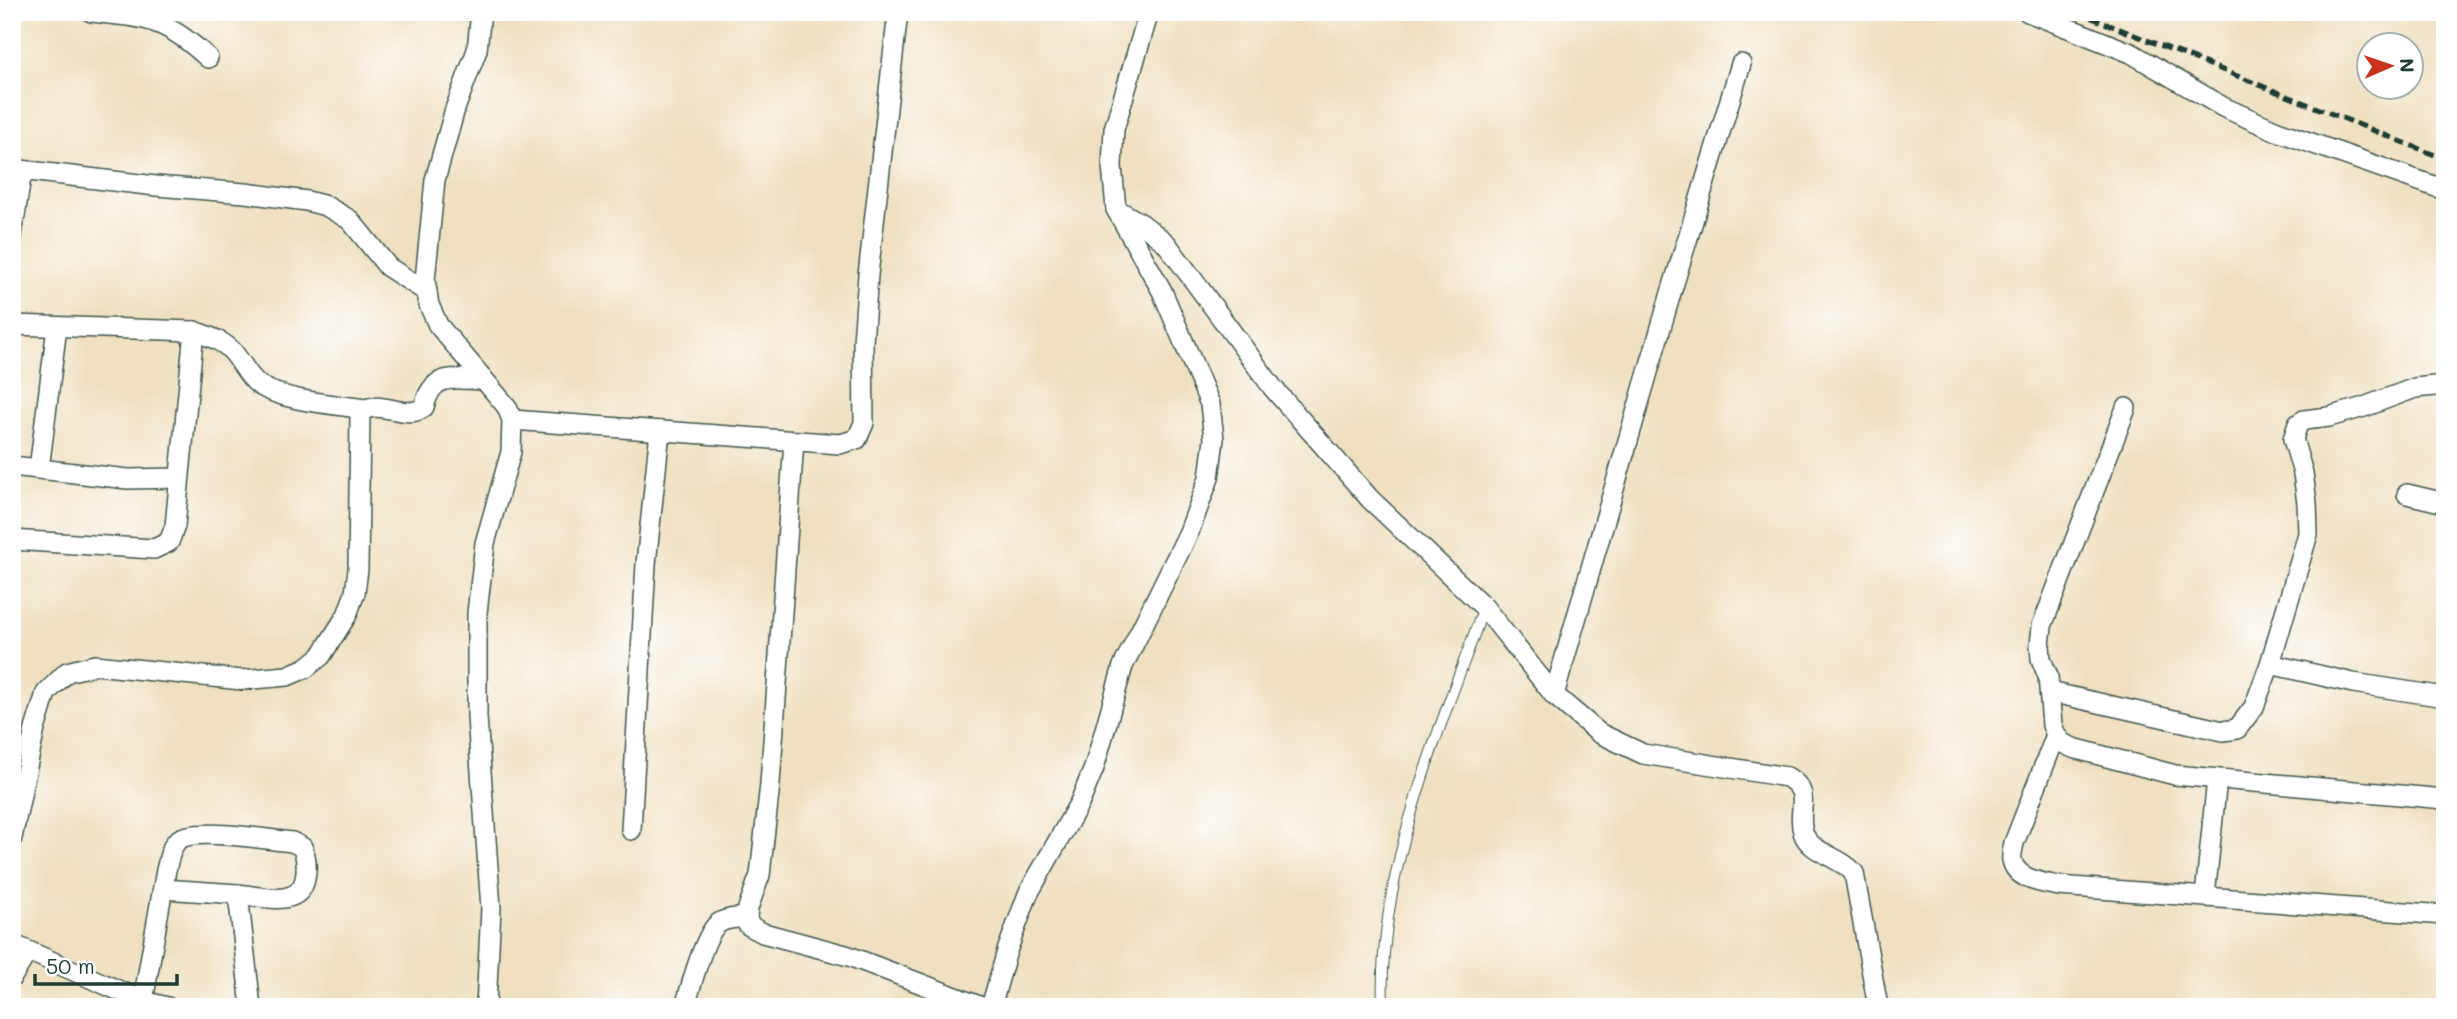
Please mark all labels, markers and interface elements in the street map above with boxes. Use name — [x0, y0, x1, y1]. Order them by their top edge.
north arrow — [2356, 32, 2426, 102]
text: N — [2395, 58, 2420, 73]
scale bar — [35, 942, 177, 986]
text: 50 m — [46, 952, 95, 979]

